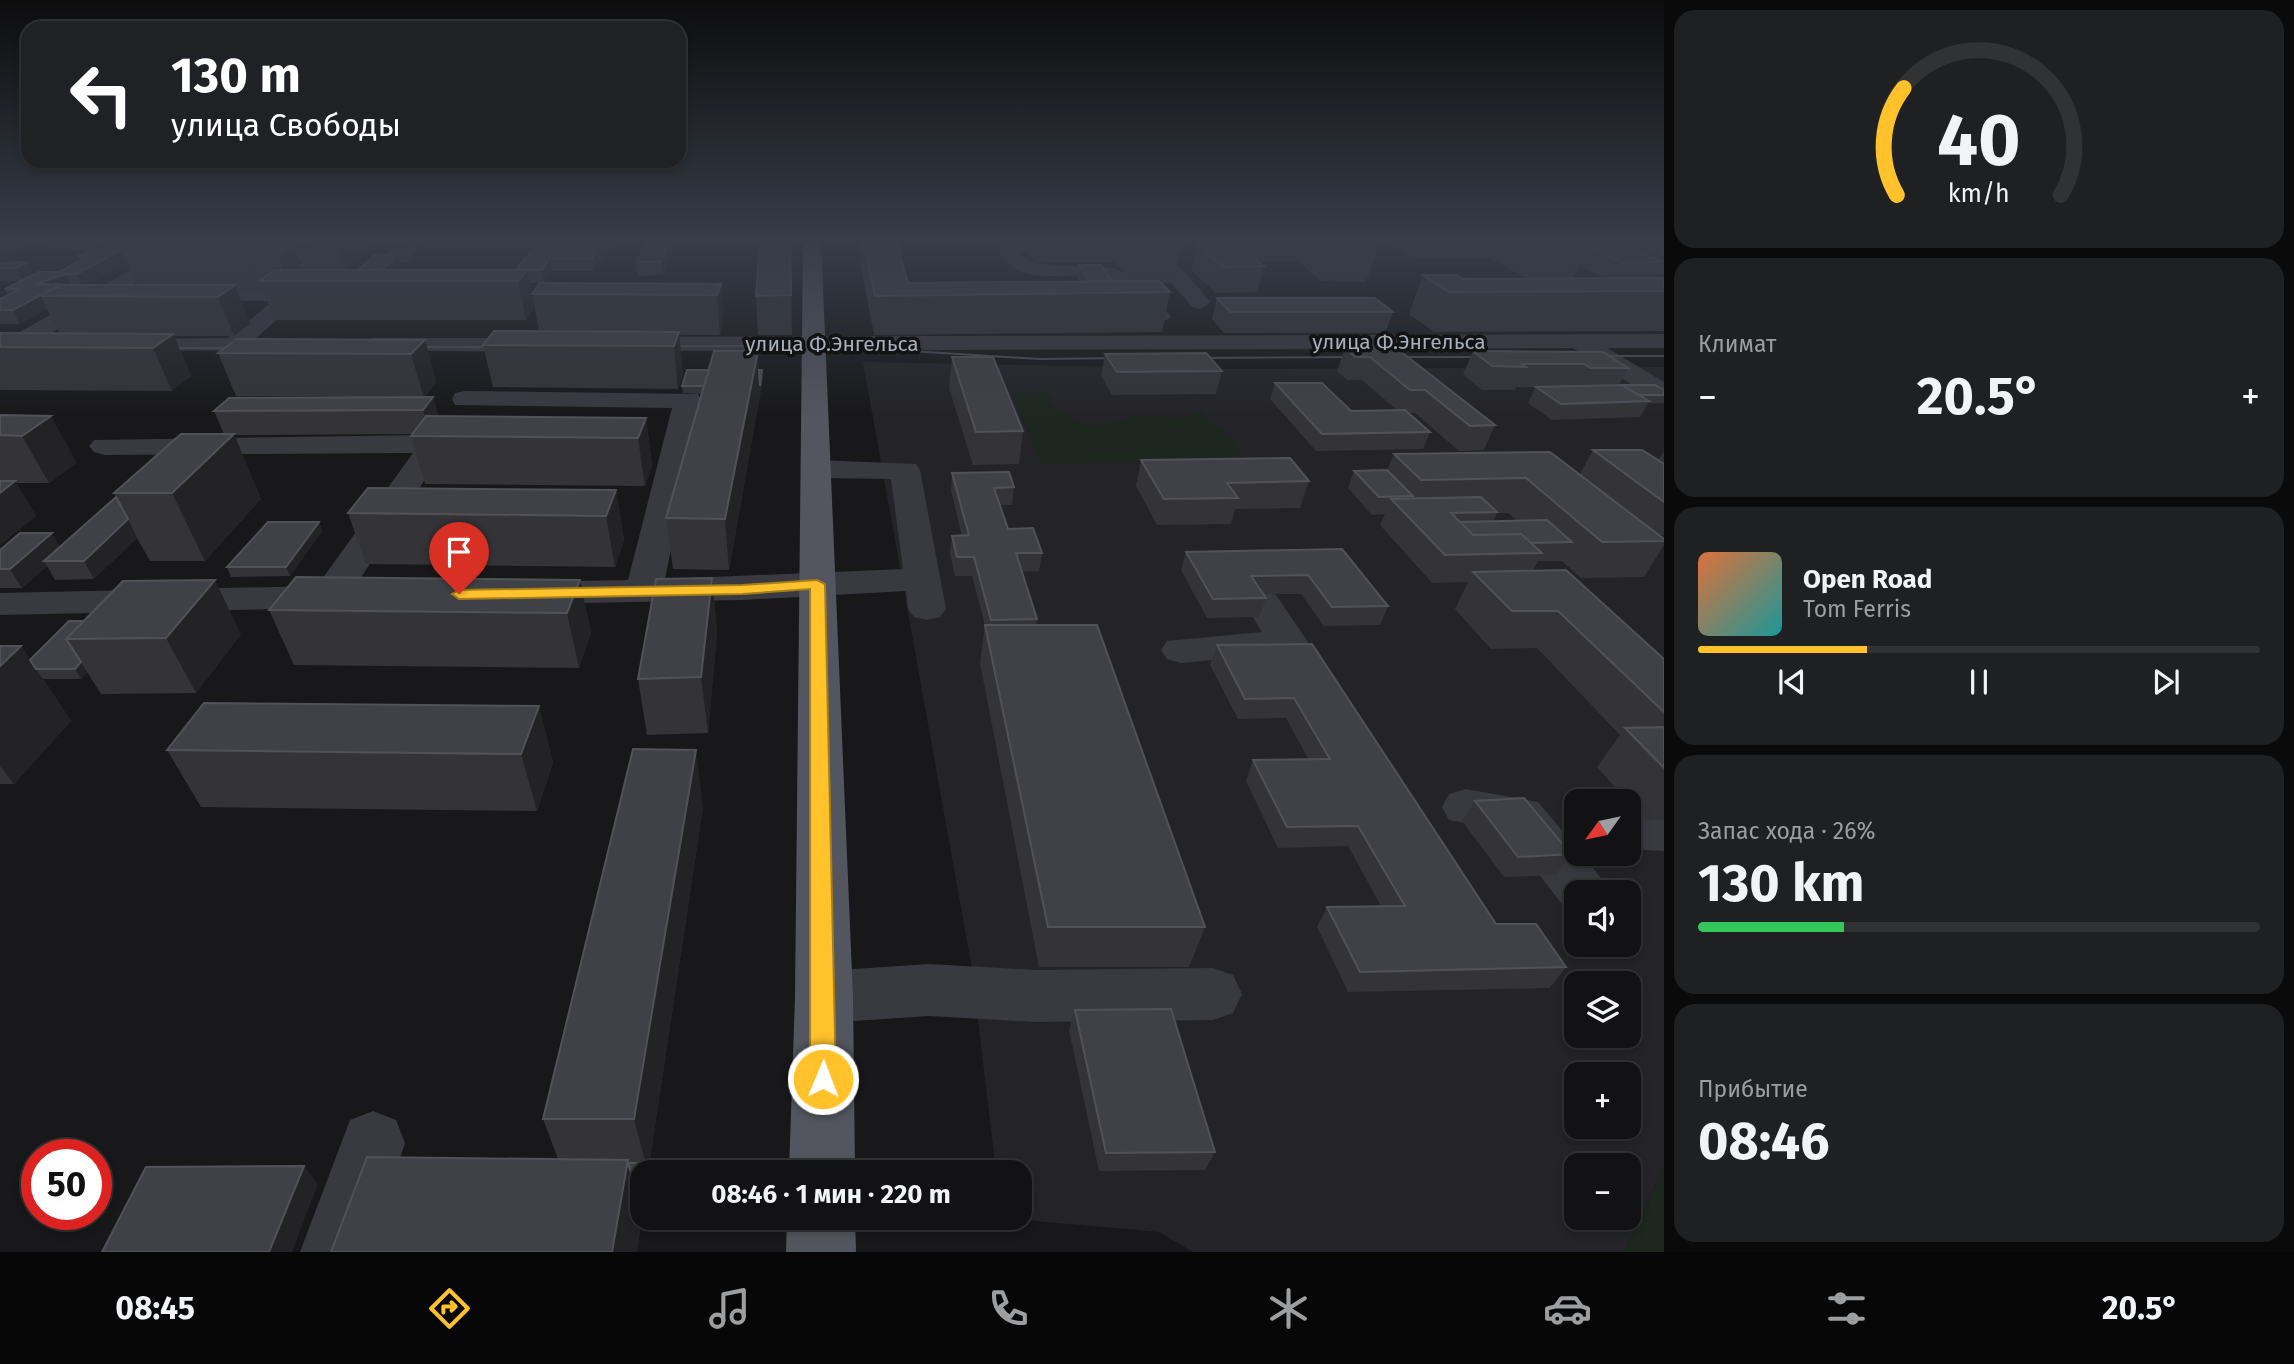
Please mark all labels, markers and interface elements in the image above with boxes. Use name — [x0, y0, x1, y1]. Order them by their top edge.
text: 130 m — [171, 46, 301, 105]
icon: left — [56, 49, 147, 140]
text: 40 — [1937, 98, 2021, 185]
text: улица Свободы — [171, 106, 401, 144]
text: km/h — [1948, 179, 2010, 209]
street label: улица Ф.Энгельса — [1312, 329, 1486, 355]
text: Климат — [1698, 330, 1776, 358]
street label: улица Ф.Энгельса — [745, 331, 919, 357]
text: 20.5° — [1917, 365, 2041, 428]
text: − — [1698, 374, 1717, 420]
text: + — [2241, 374, 2260, 420]
pin — [429, 522, 489, 594]
icon: arrive — [440, 533, 478, 571]
text: Open Road — [1803, 564, 1932, 595]
text: Tom Ferris — [1803, 595, 1911, 623]
icon: previous — [1773, 663, 1811, 701]
icon: pause — [1960, 663, 1998, 701]
icon: next — [2147, 663, 2185, 701]
north arrow — [1564, 789, 1642, 866]
map controls — [1564, 789, 1641, 1230]
text: Запас хода · 26% — [1698, 817, 1876, 845]
text: 130 km — [1698, 852, 1865, 915]
button: sound — [1564, 880, 1641, 957]
button: layers — [1564, 971, 1641, 1048]
position arrow — [786, 1042, 860, 1116]
button: + — [1564, 1062, 1641, 1139]
text: Прибытие — [1698, 1075, 1808, 1103]
text: 08:46 — [1698, 1110, 1830, 1173]
speed limit sign: 50 — [21, 1139, 112, 1230]
button: − — [1564, 1153, 1641, 1230]
text: 08:46 · 1 мин · 220 m — [711, 1179, 951, 1210]
icon: directions — [425, 1284, 474, 1333]
icon: music — [705, 1284, 754, 1333]
icon: phone — [984, 1284, 1033, 1333]
icon: climate — [1264, 1284, 1313, 1333]
icon: car — [1543, 1284, 1592, 1333]
icon: filters — [1822, 1284, 1871, 1333]
text: 08:45 — [115, 1289, 195, 1327]
text: 20.5° — [2102, 1289, 2179, 1327]

